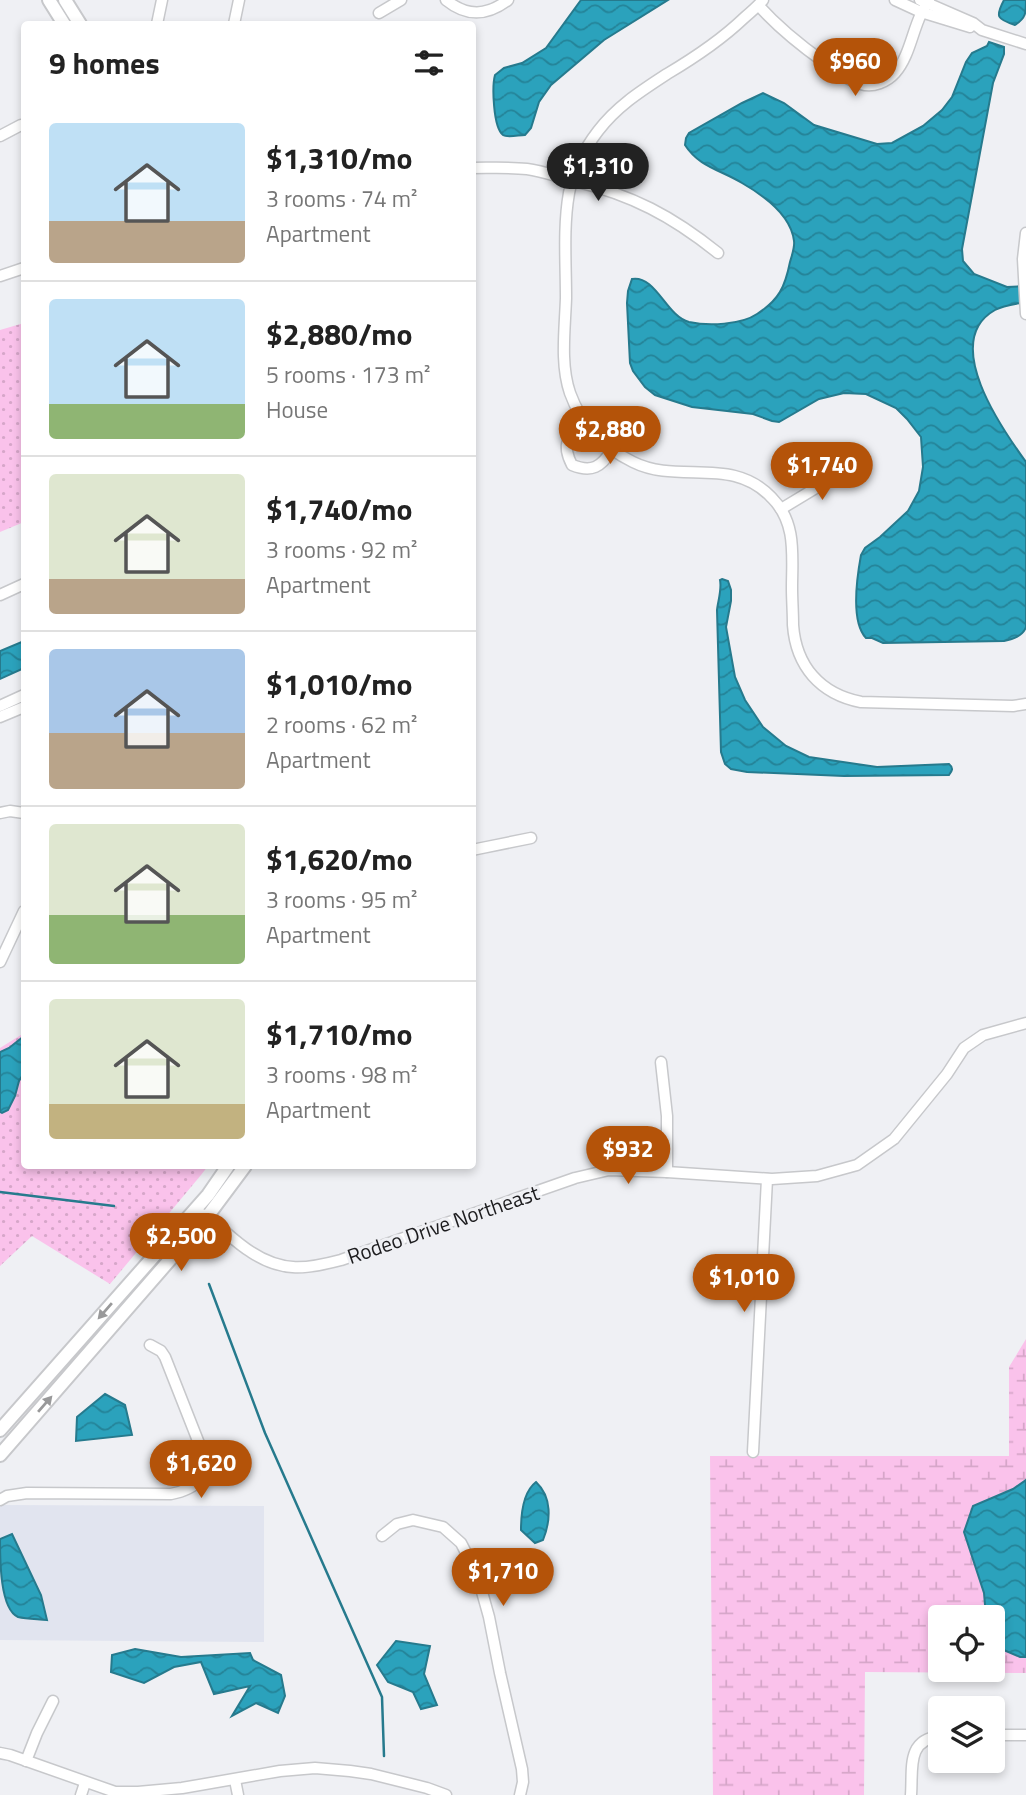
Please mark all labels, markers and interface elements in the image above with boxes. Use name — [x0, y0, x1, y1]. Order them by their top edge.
pin: $960 — [814, 38, 896, 98]
text: 9 homes — [49, 40, 160, 86]
text: $960 — [829, 43, 881, 78]
icon: filters — [410, 44, 448, 82]
text: $1,310/mo — [266, 135, 412, 181]
pin: $1,310 — [541, 144, 655, 203]
text: $1,310 — [563, 148, 633, 183]
icon: home — [105, 151, 189, 235]
text: 3 rooms · 74 m² — [266, 181, 417, 216]
text: Apartment — [266, 216, 371, 251]
text: $2,880/mo — [266, 311, 412, 357]
icon: home — [105, 327, 189, 411]
text: 5 rooms · 173 m² — [266, 357, 430, 392]
text: House — [266, 392, 328, 427]
pin: $2,880 — [553, 406, 667, 466]
text: $2,880 — [575, 411, 645, 446]
pin: $1,740 — [765, 442, 879, 502]
text: $1,740 — [787, 447, 857, 482]
text: $1,740/mo — [266, 486, 412, 532]
icon: home — [105, 502, 189, 586]
text: 3 rooms · 92 m² — [266, 532, 417, 567]
text: Apartment — [266, 567, 371, 602]
text: $1,010/mo — [266, 661, 412, 707]
icon: home — [105, 677, 189, 761]
text: 2 rooms · 62 m² — [266, 707, 417, 742]
text: Apartment — [266, 742, 371, 777]
text: $1,620/mo — [266, 836, 412, 882]
icon: home — [105, 852, 189, 936]
text: 3 rooms · 95 m² — [266, 882, 417, 917]
text: Apartment — [266, 917, 371, 952]
text: $1,710/mo — [266, 1011, 412, 1057]
icon: home — [105, 1027, 189, 1111]
text: 3 rooms · 98 m² — [266, 1057, 417, 1092]
text: Apartment — [266, 1092, 371, 1127]
pin: $932 — [587, 1126, 669, 1186]
text: $932 — [602, 1131, 654, 1166]
street label: Rodeo Drive Northeast — [343, 1176, 544, 1272]
pin: $2,500 — [124, 1214, 238, 1273]
text: $2,500 — [146, 1218, 216, 1253]
pin: $1,010 — [687, 1254, 801, 1314]
text: $1,010 — [709, 1259, 779, 1294]
one-way arrow — [97, 1302, 113, 1320]
one-way arrow — [37, 1395, 52, 1412]
pin: $1,620 — [144, 1440, 258, 1500]
text: $1,620 — [166, 1445, 236, 1480]
pin: $1,710 — [446, 1548, 560, 1608]
text: $1,710 — [468, 1553, 538, 1588]
map controls — [928, 1605, 1005, 1773]
button: locate — [928, 1605, 1005, 1682]
button: layers — [928, 1696, 1005, 1773]

